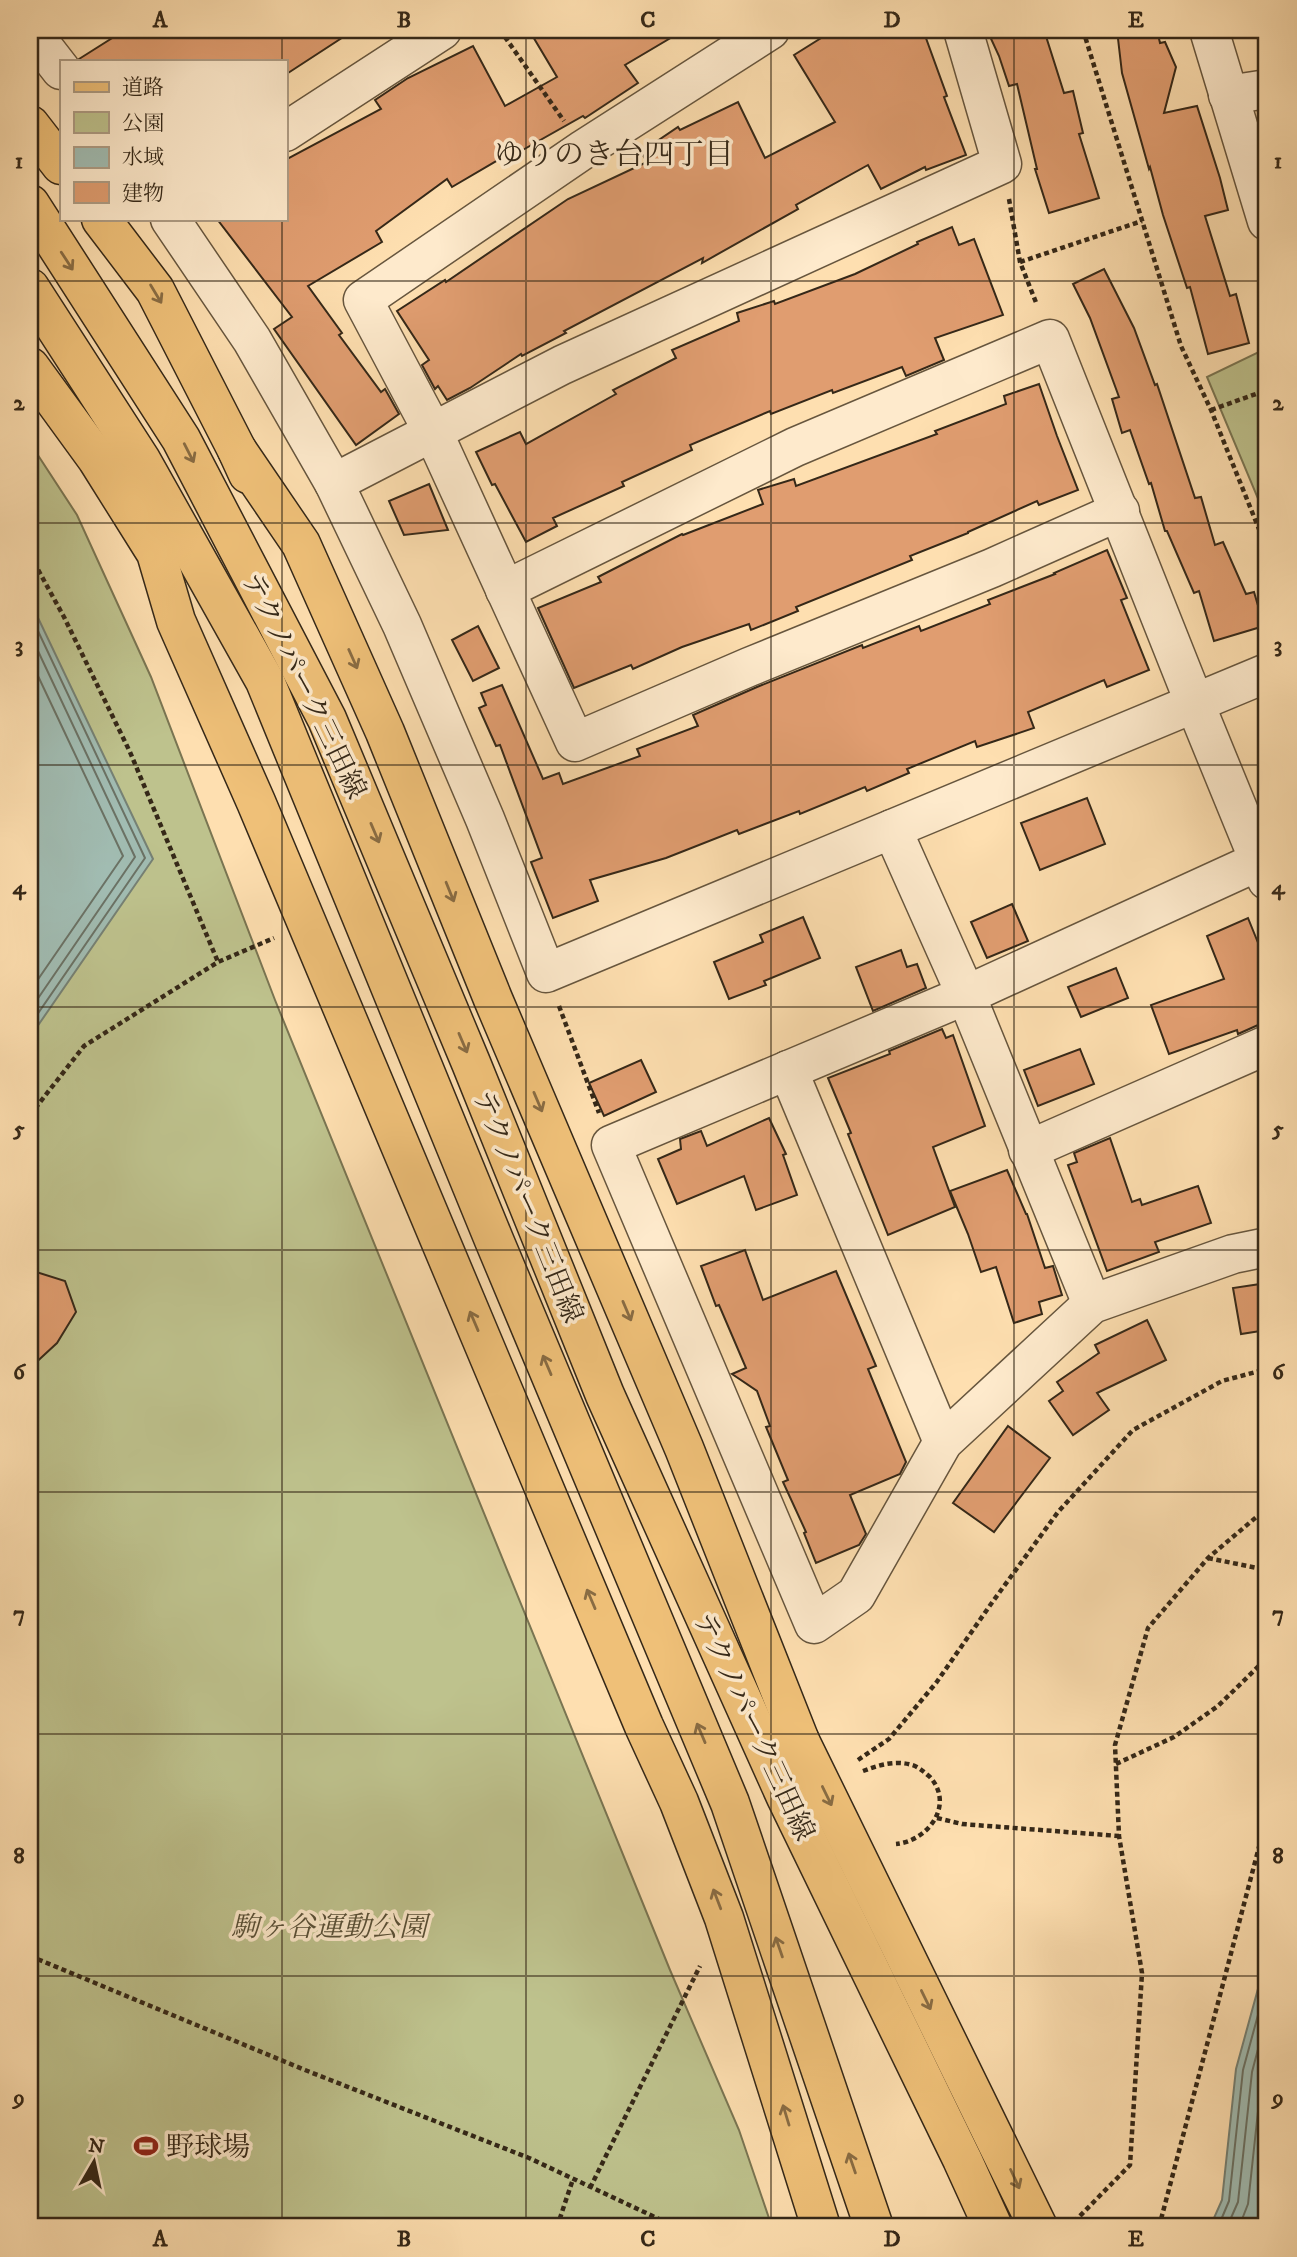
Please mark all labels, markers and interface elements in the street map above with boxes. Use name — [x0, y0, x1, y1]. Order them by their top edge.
text: A — [152, 6, 169, 35]
text: B — [397, 6, 411, 35]
text: C — [640, 6, 656, 35]
text: D — [883, 6, 901, 35]
text: E — [1128, 6, 1144, 35]
legend — [60, 60, 287, 220]
text: 道路 — [122, 75, 164, 101]
text: 公園 — [122, 111, 164, 137]
district label: ゆりのき台四丁目 — [494, 137, 734, 174]
text: 水域 — [122, 145, 164, 171]
text: 1 — [15, 147, 23, 176]
text: 1 — [1274, 147, 1282, 176]
text: 建物 — [122, 181, 164, 207]
one-way arrow — [60, 251, 74, 271]
one-way arrow — [149, 283, 163, 303]
text: 2 — [13, 389, 25, 418]
text: 2 — [1272, 389, 1284, 418]
one-way arrow — [182, 442, 196, 463]
street label: テクノパーク三田線 — [234, 566, 374, 805]
text: 3 — [15, 631, 23, 660]
text: 3 — [1274, 631, 1282, 660]
one-way arrow — [347, 648, 360, 670]
one-way arrow — [369, 822, 382, 844]
text: 4 — [12, 873, 27, 902]
text: 4 — [1271, 873, 1286, 902]
one-way arrow — [444, 881, 457, 902]
one-way arrow — [457, 1032, 470, 1053]
street label: テクノパーク三田線 — [465, 1085, 590, 1328]
one-way arrow — [532, 1091, 545, 1112]
text: 5 — [12, 1115, 25, 1144]
text: 5 — [1271, 1115, 1284, 1144]
one-way arrow — [621, 1300, 634, 1321]
one-way arrow — [467, 1311, 480, 1332]
one-way arrow — [540, 1355, 553, 1377]
text: 6 — [13, 1358, 27, 1387]
text: 6 — [1272, 1358, 1286, 1387]
one-way arrow — [583, 1588, 596, 1610]
text: 7 — [13, 1600, 25, 1629]
text: 7 — [1272, 1600, 1284, 1629]
street label: テクノパーク三田線 — [685, 1607, 822, 1846]
one-way arrow — [694, 1723, 707, 1745]
one-way arrow — [821, 1785, 834, 1806]
text: 8 — [13, 1842, 25, 1871]
text: 8 — [1272, 1842, 1284, 1871]
one-way arrow — [709, 1888, 722, 1910]
park label: 駒ヶ谷運動公園 — [231, 1910, 431, 1945]
one-way arrow — [772, 1936, 785, 1958]
one-way arrow — [920, 1989, 933, 2010]
text: 9 — [11, 2084, 25, 2113]
text: 9 — [1270, 2084, 1284, 2113]
one-way arrow — [778, 2105, 791, 2127]
north arrow — [60, 2128, 130, 2198]
place label: 野球場 — [166, 2130, 250, 2165]
sports icon: 野球場 — [132, 2132, 160, 2160]
text: N — [87, 2134, 106, 2159]
one-way arrow — [845, 2152, 857, 2174]
one-way arrow — [1009, 2168, 1022, 2189]
text: A — [152, 2225, 169, 2254]
text: B — [397, 2225, 411, 2254]
text: C — [640, 2225, 656, 2254]
text: D — [883, 2225, 901, 2254]
text: E — [1128, 2225, 1144, 2254]

